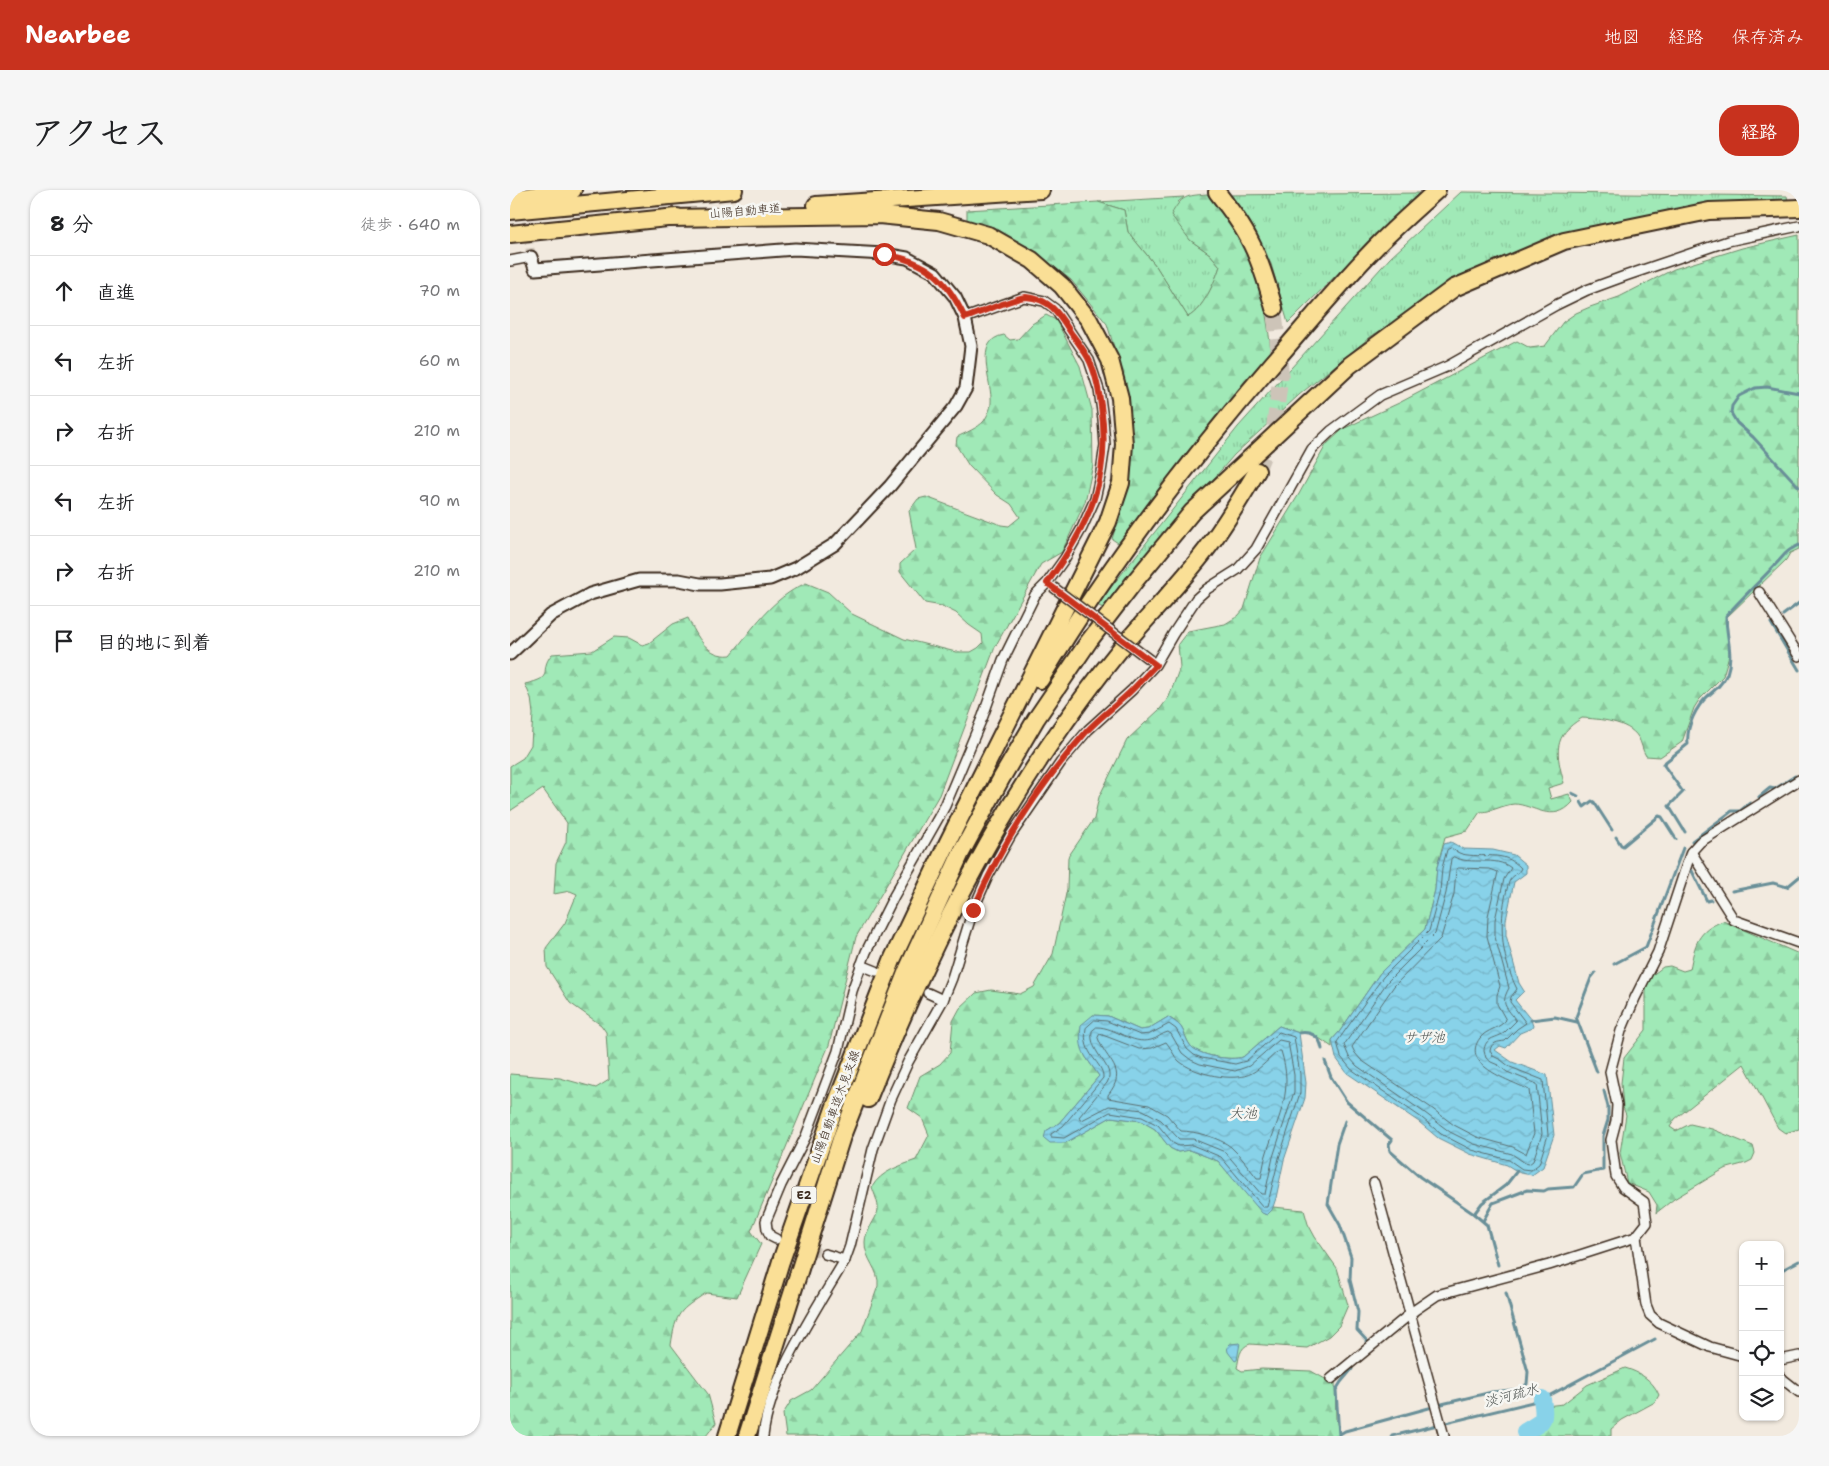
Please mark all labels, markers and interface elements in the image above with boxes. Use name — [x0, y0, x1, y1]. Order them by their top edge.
text: Nearbee — [25, 19, 131, 51]
text: 地図 — [1604, 25, 1640, 49]
text: 経路 — [1668, 25, 1704, 49]
text: 保存済み — [1732, 25, 1804, 49]
button: 経路 — [1719, 105, 1799, 156]
text: アクセス — [30, 109, 168, 156]
street label: 山陽自動車道 — [708, 200, 782, 222]
text: 8 分 — [50, 210, 93, 238]
text: 徒歩 · 640 m — [360, 214, 460, 235]
route start — [873, 243, 896, 266]
icon: ahead — [50, 277, 78, 305]
text: 直進 — [97, 280, 135, 305]
text: 70 m — [419, 280, 460, 301]
icon: left — [50, 347, 78, 375]
text: 左折 — [97, 350, 135, 375]
text: 60 m — [419, 350, 460, 371]
icon: right — [50, 417, 78, 445]
text: 右折 — [97, 420, 135, 445]
text: 210 m — [413, 420, 460, 441]
icon: left — [50, 487, 78, 515]
text: 左折 — [97, 490, 135, 515]
text: 90 m — [419, 490, 460, 511]
icon: right — [50, 557, 78, 585]
text: 右折 — [97, 560, 135, 585]
text: 210 m — [413, 560, 460, 581]
icon: arrive — [50, 627, 78, 655]
text: 目的地に到着 — [97, 630, 211, 655]
route end — [962, 899, 985, 922]
water label: サザ池 — [1403, 1028, 1446, 1046]
street label: 山陽自動車道木見支線 — [807, 1048, 863, 1166]
water label: 大池 — [1229, 1104, 1258, 1122]
road number: E2 — [792, 1186, 816, 1204]
map controls — [1739, 1241, 1784, 1421]
button: + — [1739, 1241, 1784, 1286]
button: − — [1739, 1286, 1784, 1331]
button: locate — [1739, 1331, 1784, 1376]
button: layers — [1739, 1376, 1784, 1421]
water label: 淡河疏水 — [1482, 1379, 1540, 1411]

